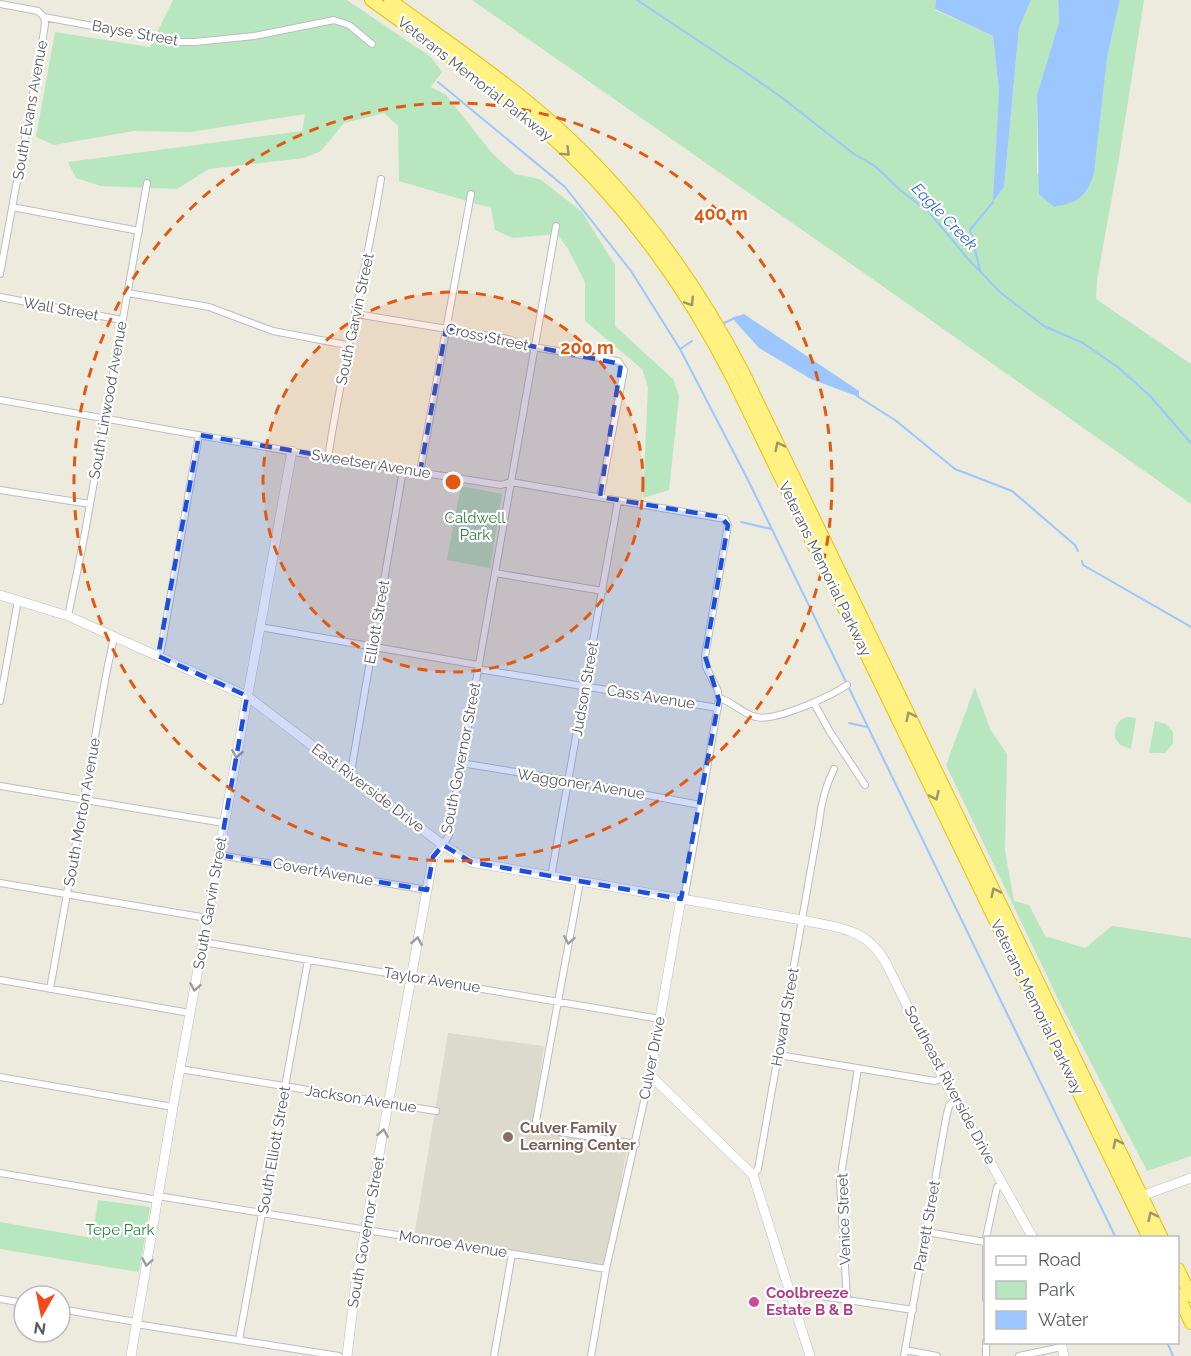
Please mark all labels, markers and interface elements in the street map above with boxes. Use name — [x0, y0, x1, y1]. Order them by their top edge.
street label: Veterans Memorial Parkway — [394, 13, 556, 145]
street label: Bayse Street — [90, 17, 180, 49]
street label: South Evans Avenue — [9, 39, 51, 181]
one-way arrow — [559, 144, 570, 155]
water label: Eagle Creek — [908, 179, 982, 254]
text: 400 m — [694, 203, 748, 224]
street label: South Garvin Street — [332, 252, 378, 386]
street label: Wall Street — [22, 294, 100, 324]
one-way arrow — [682, 295, 693, 306]
street label: South Linwood Avenue — [85, 319, 131, 480]
street label: Cross Street — [444, 319, 530, 355]
text: 200 m — [560, 337, 614, 358]
one-way arrow — [774, 442, 786, 453]
street label: Sweetser Avenue — [310, 446, 432, 482]
centre of rings — [443, 472, 463, 492]
street label: Veterans Memorial Parkway — [775, 479, 875, 659]
park label: Caldwell Park — [445, 509, 506, 544]
street label: Elliott Street — [361, 579, 393, 665]
street label: Judson Street — [568, 640, 602, 738]
street label: South Governor Street — [437, 681, 485, 835]
street label: Cass Avenue — [606, 681, 697, 713]
one-way arrow — [905, 712, 917, 723]
street label: South Morton Avenue — [60, 736, 104, 888]
street label: East Riverside Drive — [308, 740, 428, 836]
one-way arrow — [231, 748, 244, 758]
street label: Waggoner Avenue — [516, 765, 646, 803]
one-way arrow — [928, 789, 940, 800]
street label: South Garvin Street — [189, 835, 231, 971]
street label: Covert Avenue — [271, 854, 375, 890]
one-way arrow — [990, 887, 1002, 898]
street label: Veterans Memorial Parkway — [987, 917, 1087, 1097]
one-way arrow — [563, 934, 576, 944]
one-way arrow — [410, 936, 423, 946]
street label: Taylor Avenue — [382, 963, 482, 997]
street label: Howard Street — [767, 966, 803, 1068]
one-way arrow — [189, 982, 202, 992]
street label: Southeast Riverside Drive — [901, 1003, 1000, 1167]
street label: Culver Drive — [635, 1015, 669, 1101]
street label: Jackson Avenue — [304, 1081, 418, 1117]
street label: South Elliott Street — [254, 1085, 294, 1215]
place label: Culver Family Learning Center — [520, 1119, 636, 1154]
one-way arrow — [376, 1128, 389, 1138]
marker: Culver Family Learning Center — [501, 1130, 515, 1144]
one-way arrow — [1112, 1138, 1124, 1149]
street label: South Governor Street — [344, 1155, 388, 1309]
street label: Venice Street — [833, 1173, 855, 1265]
street label: Parrett Street — [910, 1179, 944, 1273]
one-way arrow — [1148, 1212, 1160, 1223]
park label: Tepe Park — [86, 1221, 154, 1239]
street label: Monroe Avenue — [398, 1227, 509, 1261]
legend — [984, 1236, 1179, 1344]
text: Road — [1038, 1249, 1081, 1270]
one-way arrow — [141, 1257, 154, 1267]
text: Park — [1038, 1279, 1075, 1300]
north arrow — [12, 1284, 72, 1344]
place label: Coolbreeze Estate B & B — [766, 1284, 853, 1319]
marker: Coolbreeze Estate B & B — [747, 1295, 761, 1309]
text: Water — [1038, 1309, 1089, 1330]
text: N — [32, 1318, 47, 1339]

